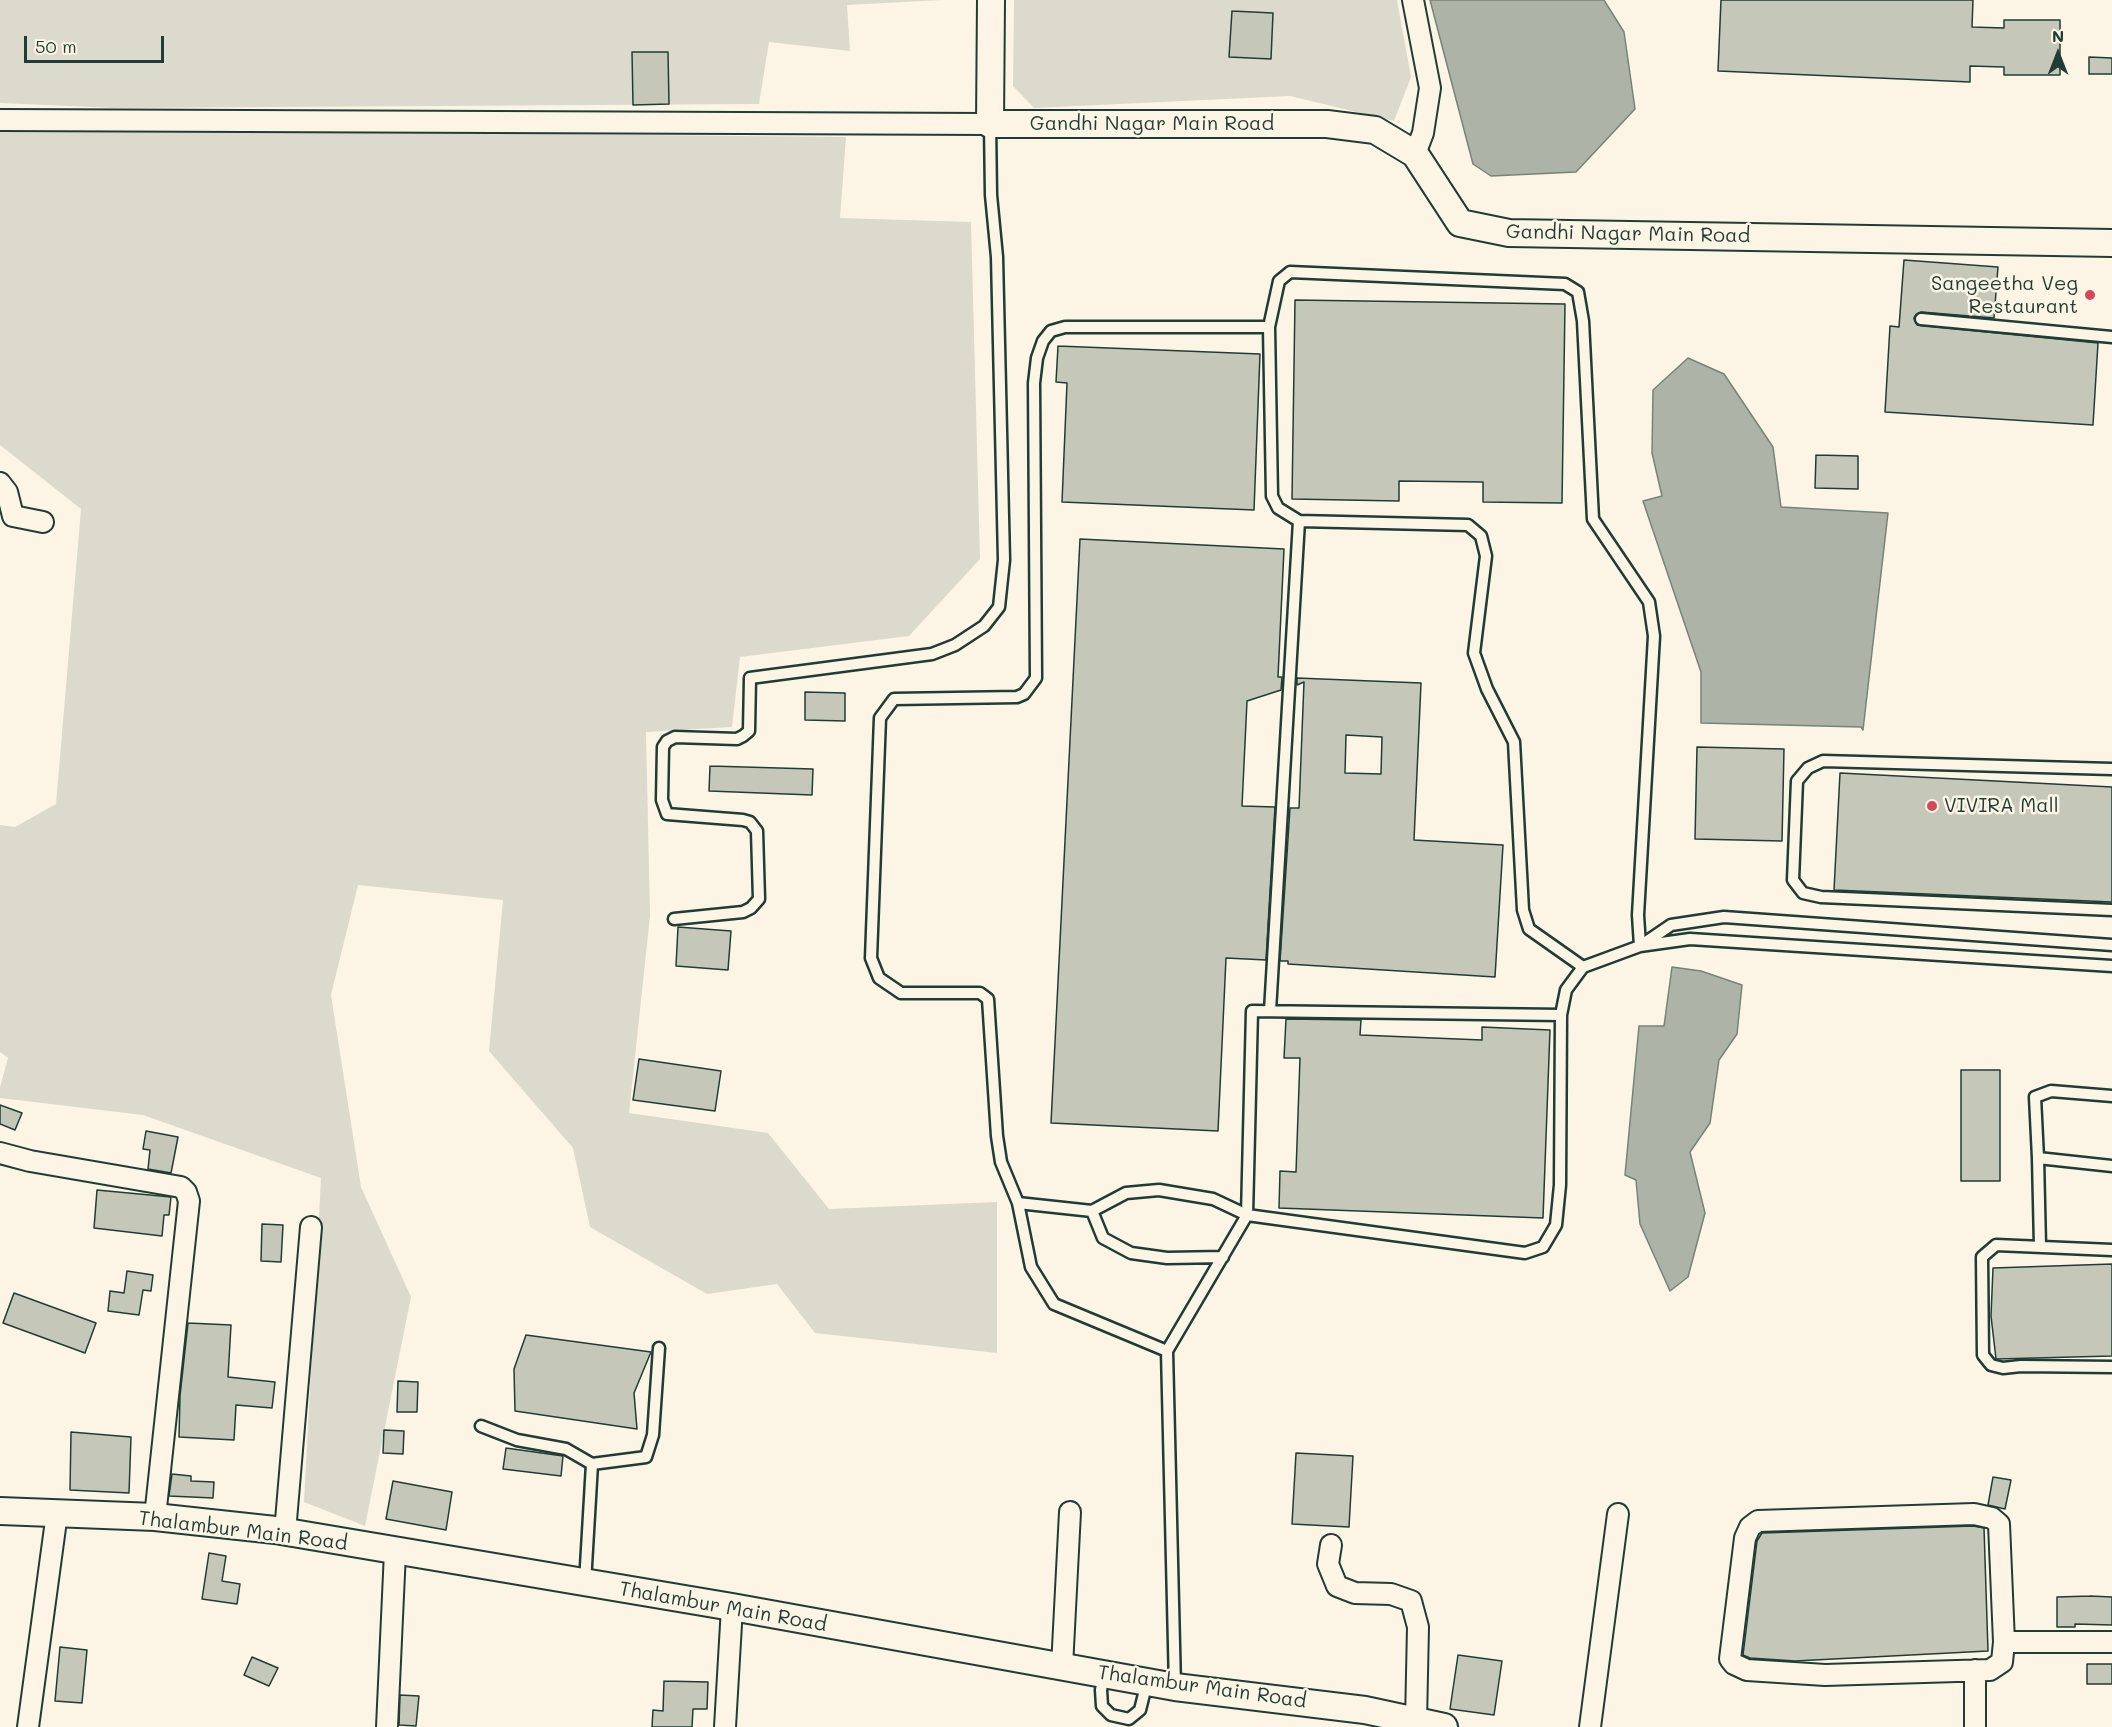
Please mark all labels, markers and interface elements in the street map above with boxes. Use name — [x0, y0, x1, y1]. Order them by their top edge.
scale bar — [27, 24, 166, 62]
north arrow — [2028, 24, 2088, 84]
text: N — [2052, 25, 2064, 46]
text: 50 m — [35, 34, 77, 58]
street label: Gandhi Nagar Main Road — [1030, 112, 1274, 136]
street label: Gandhi Nagar Main Road — [1506, 220, 1750, 248]
place label: Sangeetha Veg Restaurant — [1931, 272, 2078, 319]
marker: Sangeetha Veg Restaurant — [2083, 288, 2097, 302]
place label: VIVIRA Mall — [1944, 794, 2059, 818]
marker: VIVIRA Mall — [1925, 799, 1939, 813]
street label: Thalambur Main Road — [137, 1506, 349, 1556]
street label: Thalambur Main Road — [617, 1577, 829, 1637]
street label: Thalambur Main Road — [1096, 1660, 1308, 1714]

